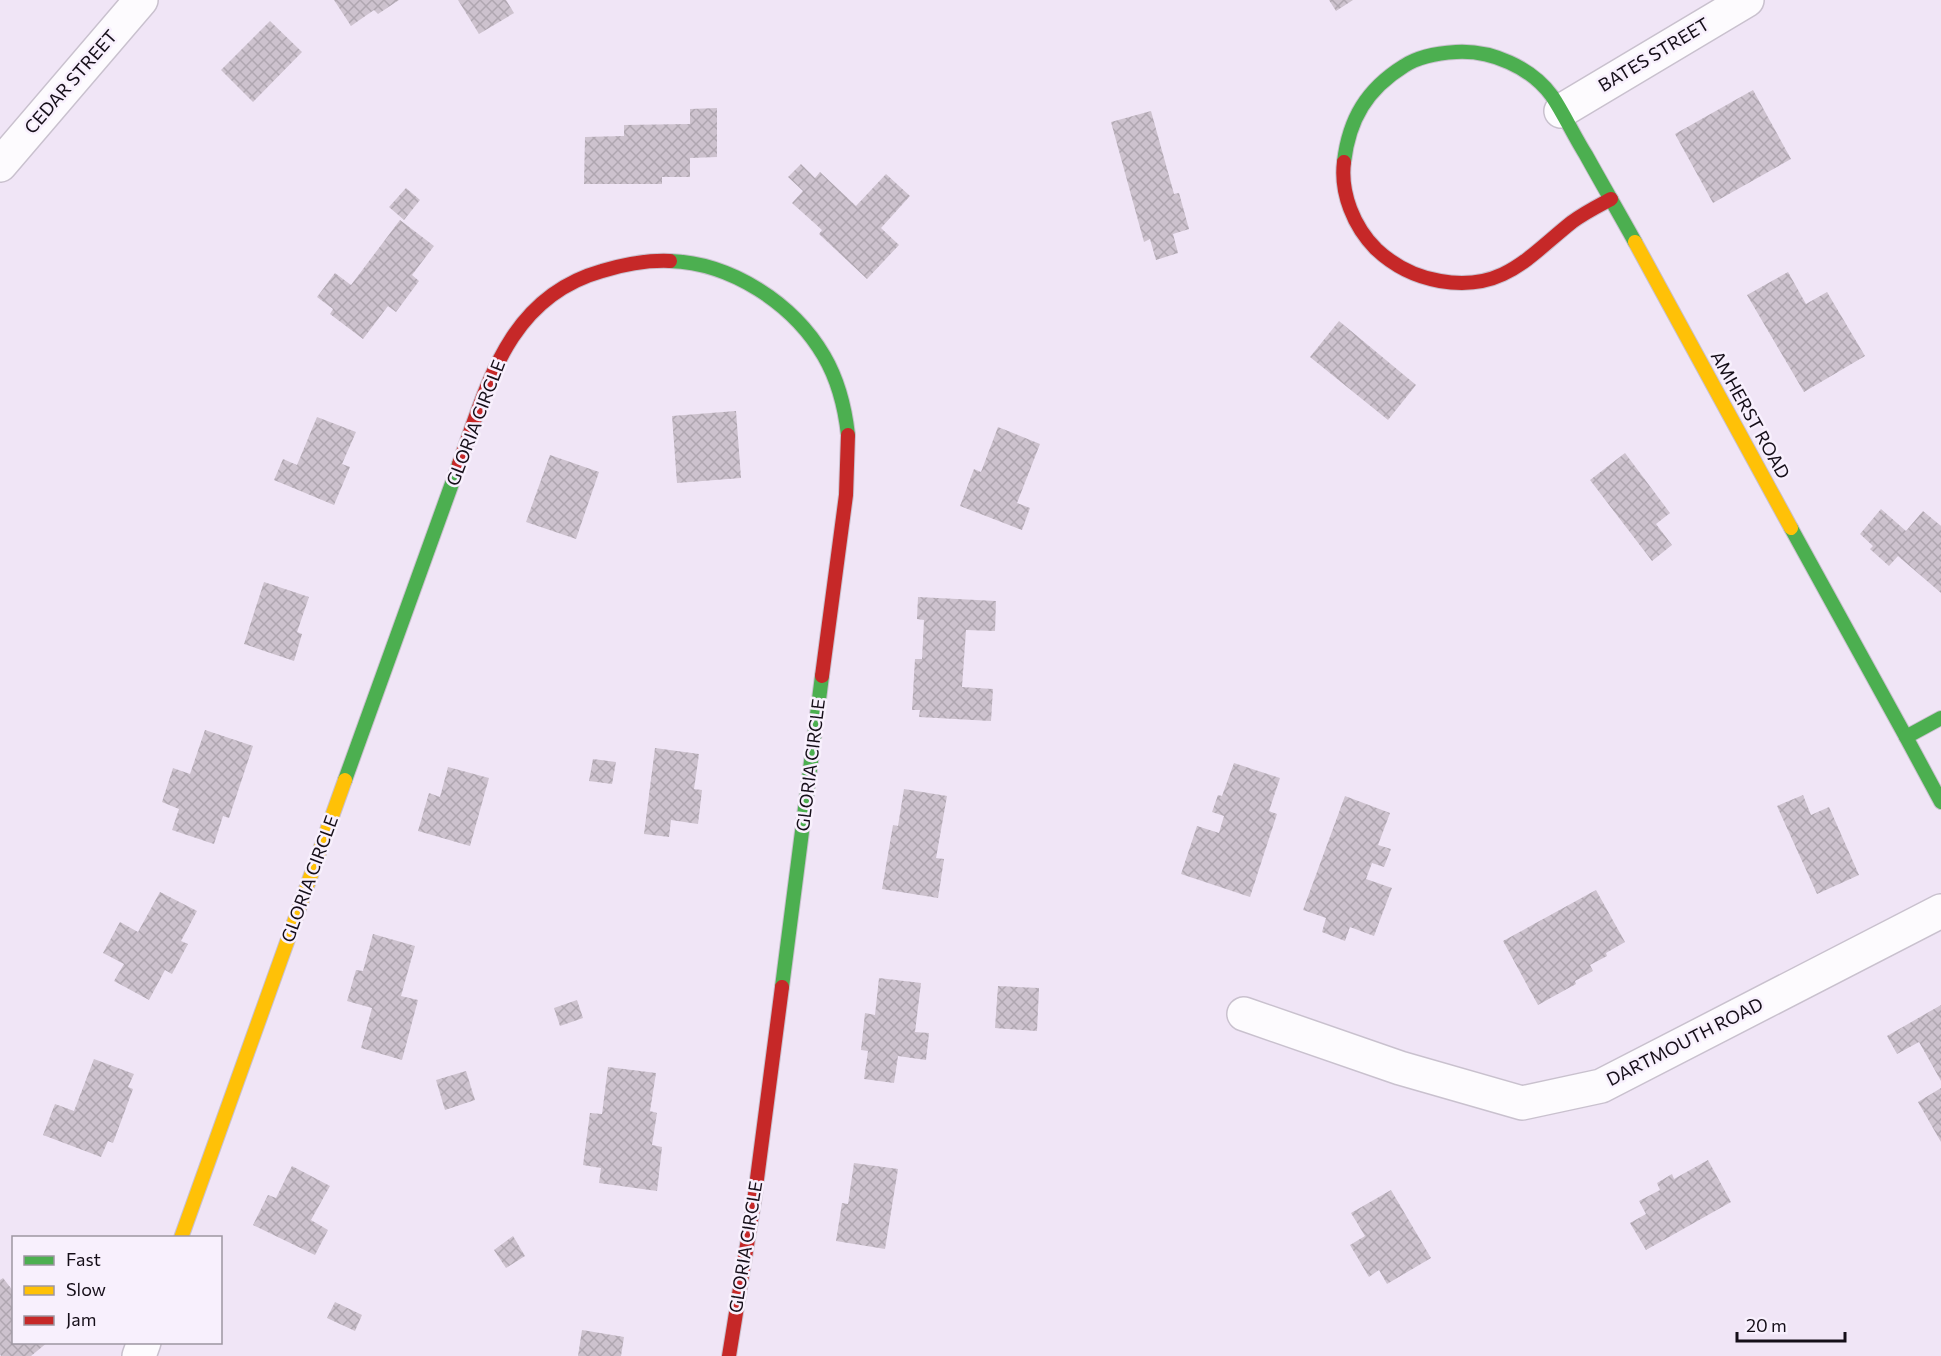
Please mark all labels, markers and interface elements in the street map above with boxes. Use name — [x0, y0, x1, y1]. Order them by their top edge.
street label: BATES STREET — [1594, 12, 1713, 96]
street label: CEDAR STREET — [19, 25, 121, 138]
street label: AMHERST ROAD — [1707, 347, 1795, 482]
street label: GLORIA CIRCLE — [441, 356, 509, 489]
street label: GLORIA CIRCLE — [791, 697, 829, 832]
street label: GLORIA CIRCLE — [276, 812, 342, 945]
street label: DARTMOUTH ROAD — [1603, 992, 1766, 1090]
street label: GLORIA CIRCLE — [724, 1179, 766, 1314]
legend — [12, 1236, 222, 1344]
text: Fast — [66, 1248, 101, 1270]
text: Slow — [66, 1278, 106, 1300]
scale bar — [1737, 1305, 1845, 1343]
text: Jam — [66, 1308, 96, 1330]
text: 20 m — [1746, 1314, 1787, 1336]

